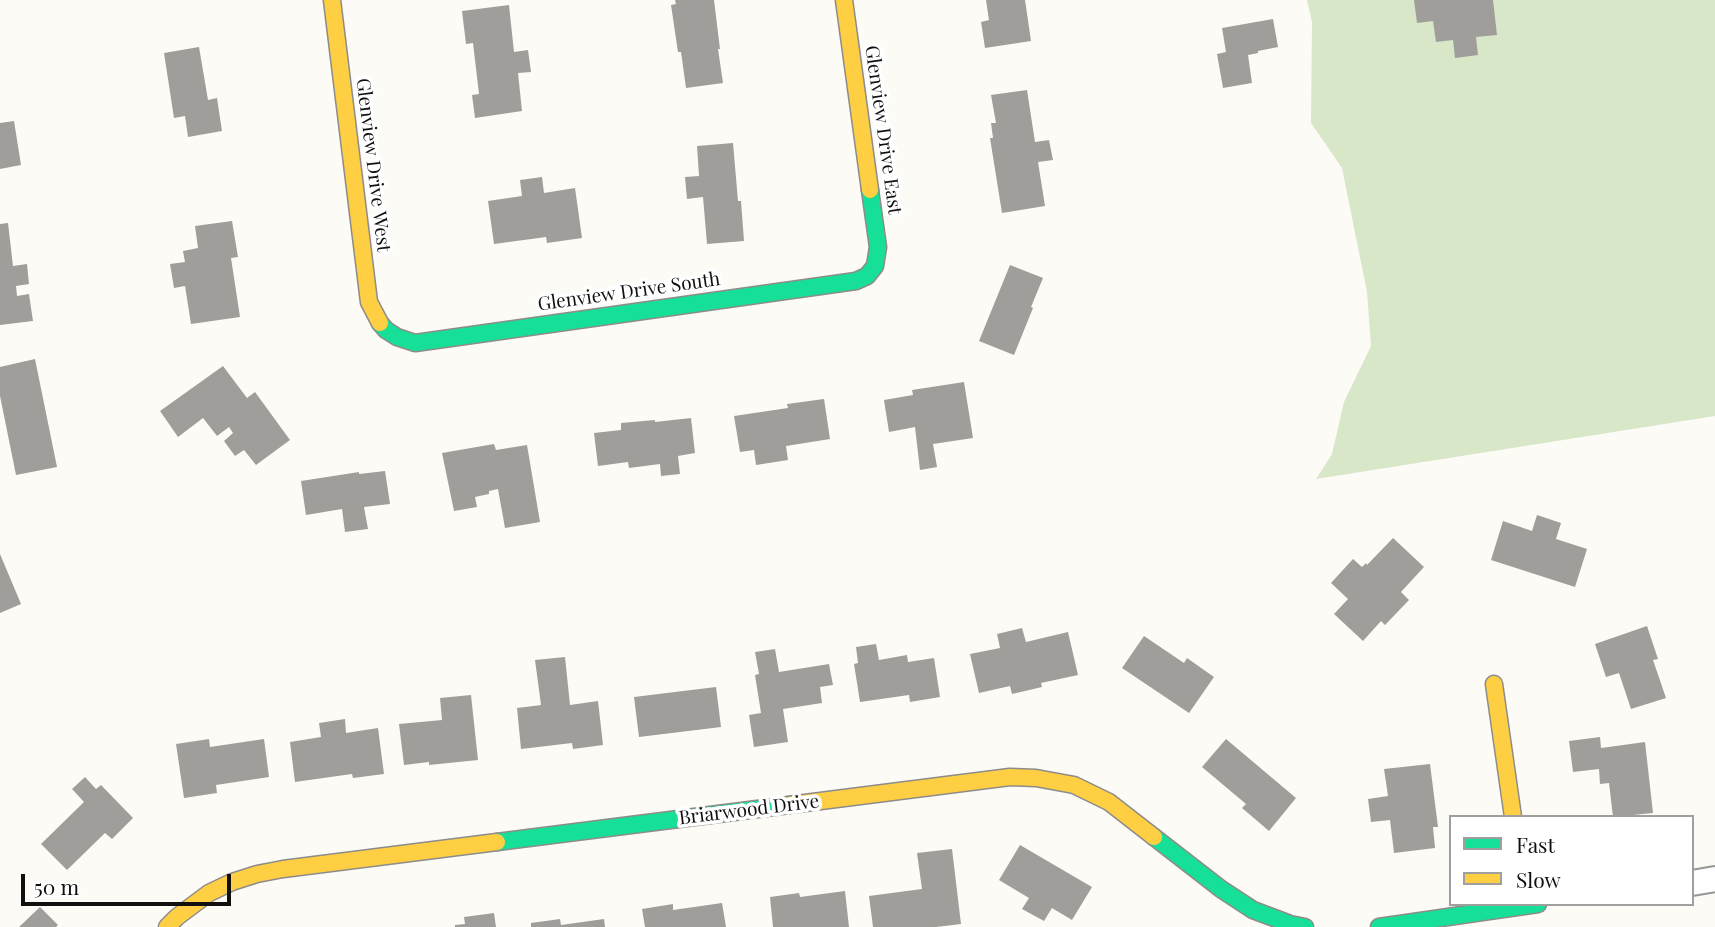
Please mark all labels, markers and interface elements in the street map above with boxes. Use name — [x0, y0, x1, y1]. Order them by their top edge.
street label: Glenview Drive East — [860, 44, 906, 216]
street label: Glenview Drive West — [351, 77, 395, 253]
street label: Glenview Drive South — [536, 268, 722, 316]
street label: Briarwood Drive — [678, 790, 820, 830]
legend — [1449, 815, 1694, 906]
text: Fast — [1516, 830, 1555, 858]
scale bar — [24, 860, 234, 904]
text: Slow — [1516, 865, 1561, 893]
text: 50 m — [34, 872, 79, 900]

